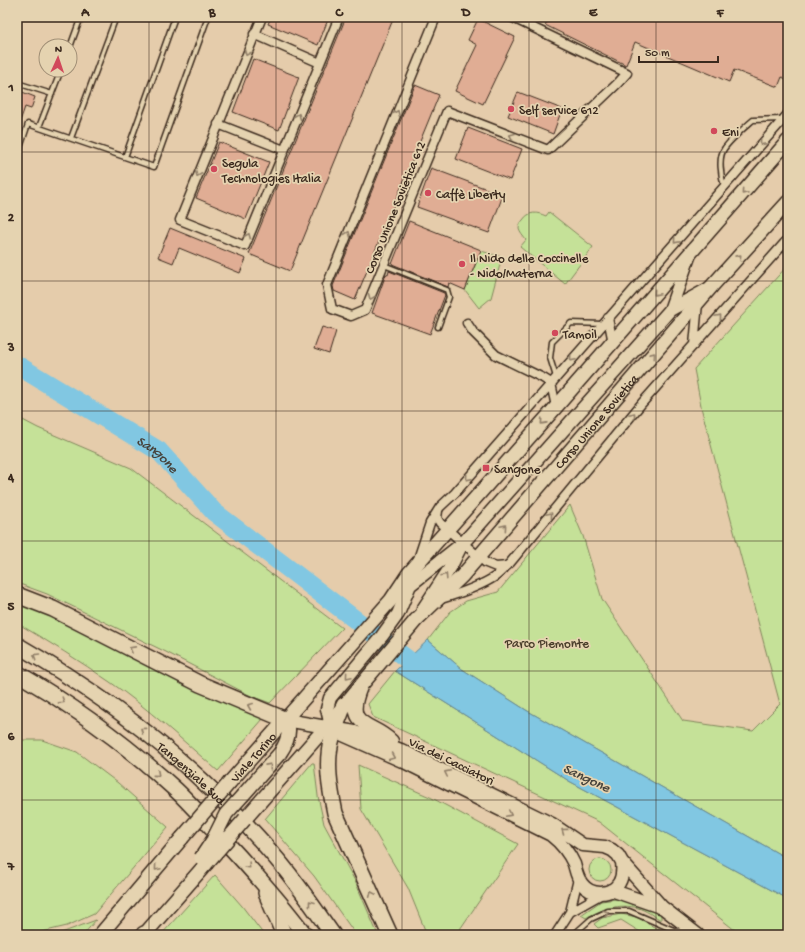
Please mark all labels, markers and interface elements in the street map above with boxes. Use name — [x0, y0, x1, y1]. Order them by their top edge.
text: A — [80, 6, 90, 21]
text: B — [208, 6, 217, 21]
text: C — [334, 6, 344, 21]
text: D — [461, 6, 471, 21]
text: E — [589, 6, 598, 21]
text: F — [716, 6, 725, 21]
north arrow — [38, 38, 78, 78]
scale bar — [639, 38, 718, 64]
text: N — [55, 44, 62, 56]
text: 50 m — [645, 47, 670, 61]
one-way arrow — [243, 50, 251, 57]
text: 1 — [7, 81, 14, 96]
marker: Self service 612 — [506, 104, 516, 114]
place label: Self service 612 — [519, 104, 599, 119]
one-way arrow — [392, 110, 400, 117]
one-way arrow — [293, 113, 301, 121]
marker: Eni — [709, 126, 719, 136]
place label: Eni — [722, 126, 739, 141]
one-way arrow — [508, 133, 515, 141]
one-way arrow — [760, 138, 767, 146]
street label: Corso Unione Sovietica 612 — [363, 139, 430, 276]
place label: Segula Technologies Italia — [221, 157, 322, 187]
marker: Segula Technologies Italia — [209, 164, 219, 174]
one-way arrow — [195, 170, 203, 177]
one-way arrow — [742, 187, 749, 194]
marker: Caffè Liberty — [423, 188, 433, 198]
place label: Caffè Liberty — [436, 188, 506, 203]
text: 2 — [8, 211, 15, 226]
one-way arrow — [343, 230, 351, 237]
one-way arrow — [244, 233, 252, 240]
one-way arrow — [674, 236, 681, 243]
place label: Il Nido delle Coccinelle - Nido/Materna — [470, 252, 589, 282]
one-way arrow — [734, 254, 741, 262]
marker: Il Nido delle Coccinelle - Nido/Materna — [457, 259, 467, 269]
one-way arrow — [653, 288, 661, 296]
one-way arrow — [367, 293, 375, 300]
one-way arrow — [714, 314, 721, 322]
marker: Tamoil — [550, 328, 560, 338]
place label: Tamoil — [562, 328, 597, 343]
text: 3 — [7, 341, 15, 356]
one-way arrow — [648, 352, 656, 360]
one-way arrow — [570, 354, 577, 362]
street label: Corso Unione Sovietica — [553, 371, 643, 473]
one-way arrow — [628, 412, 635, 419]
one-way arrow — [541, 418, 548, 425]
water label: Sangone — [133, 433, 181, 478]
marker: Sangone — [481, 463, 491, 473]
place label: Sangone — [494, 463, 541, 478]
text: 4 — [7, 471, 15, 486]
one-way arrow — [465, 473, 472, 481]
one-way arrow — [545, 512, 552, 519]
one-way arrow — [499, 524, 506, 532]
one-way arrow — [440, 573, 447, 580]
text: 5 — [8, 600, 15, 615]
park label: Parco Piemonte — [504, 637, 589, 652]
one-way arrow — [129, 647, 137, 654]
one-way arrow — [33, 654, 40, 661]
one-way arrow — [345, 672, 352, 679]
one-way arrow — [58, 696, 65, 704]
one-way arrow — [246, 702, 253, 710]
one-way arrow — [140, 727, 147, 735]
text: 6 — [8, 730, 15, 745]
street label: Viale Torino — [228, 730, 281, 787]
street label: Via dei Cacciatori — [405, 735, 496, 789]
street label: Tangenziale Sud — [152, 739, 229, 810]
one-way arrow — [388, 752, 396, 760]
water label: Sangone — [560, 761, 613, 798]
one-way arrow — [264, 763, 271, 771]
one-way arrow — [152, 769, 160, 776]
one-way arrow — [444, 770, 452, 778]
one-way arrow — [505, 809, 513, 817]
one-way arrow — [561, 829, 568, 836]
text: 7 — [7, 860, 16, 875]
one-way arrow — [243, 861, 251, 869]
one-way arrow — [154, 863, 161, 871]
one-way arrow — [369, 891, 377, 899]
one-way arrow — [308, 901, 315, 908]
one-way arrow — [602, 909, 609, 918]

